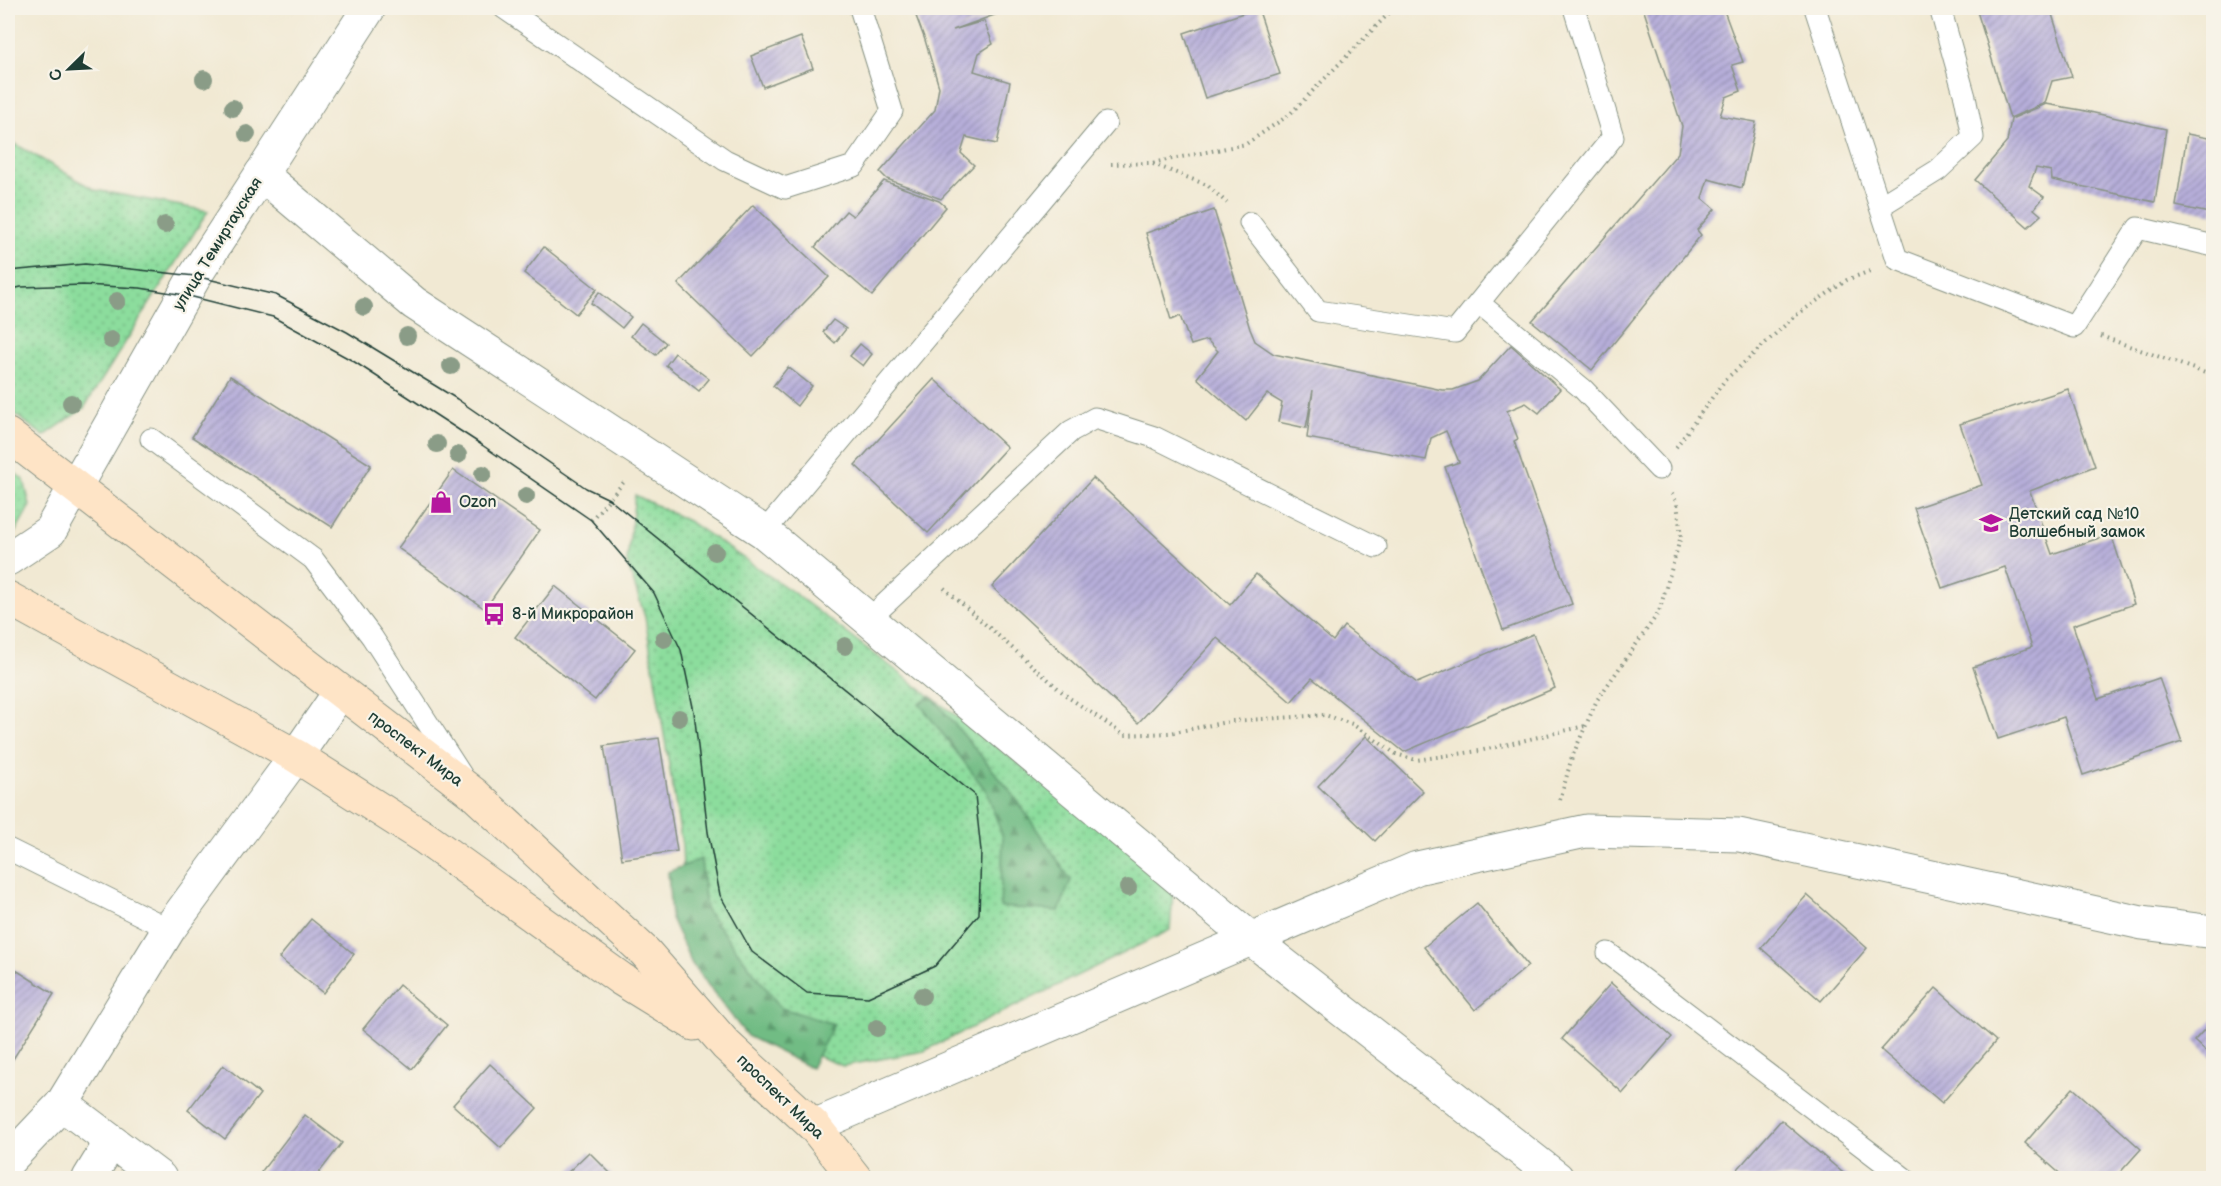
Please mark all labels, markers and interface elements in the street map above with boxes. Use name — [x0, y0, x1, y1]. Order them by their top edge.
north arrow — [39, 39, 99, 99]
text: С — [46, 66, 68, 83]
street label: улица Темиртауская — [169, 174, 267, 314]
shop icon: Ozon — [428, 489, 454, 515]
place label: Ozon — [459, 493, 497, 512]
place label: Детский сад №10 Волшебный замок — [2009, 505, 2146, 542]
school or university icon: Детский сад №10 Волшебный замок — [1978, 510, 2004, 536]
bus stop icon: 8-й Микрорайон — [481, 601, 507, 627]
place label: 8-й Микрорайон — [512, 605, 634, 624]
street label: проспект Мира — [364, 707, 467, 791]
street label: проспект Мира — [732, 1051, 828, 1144]

